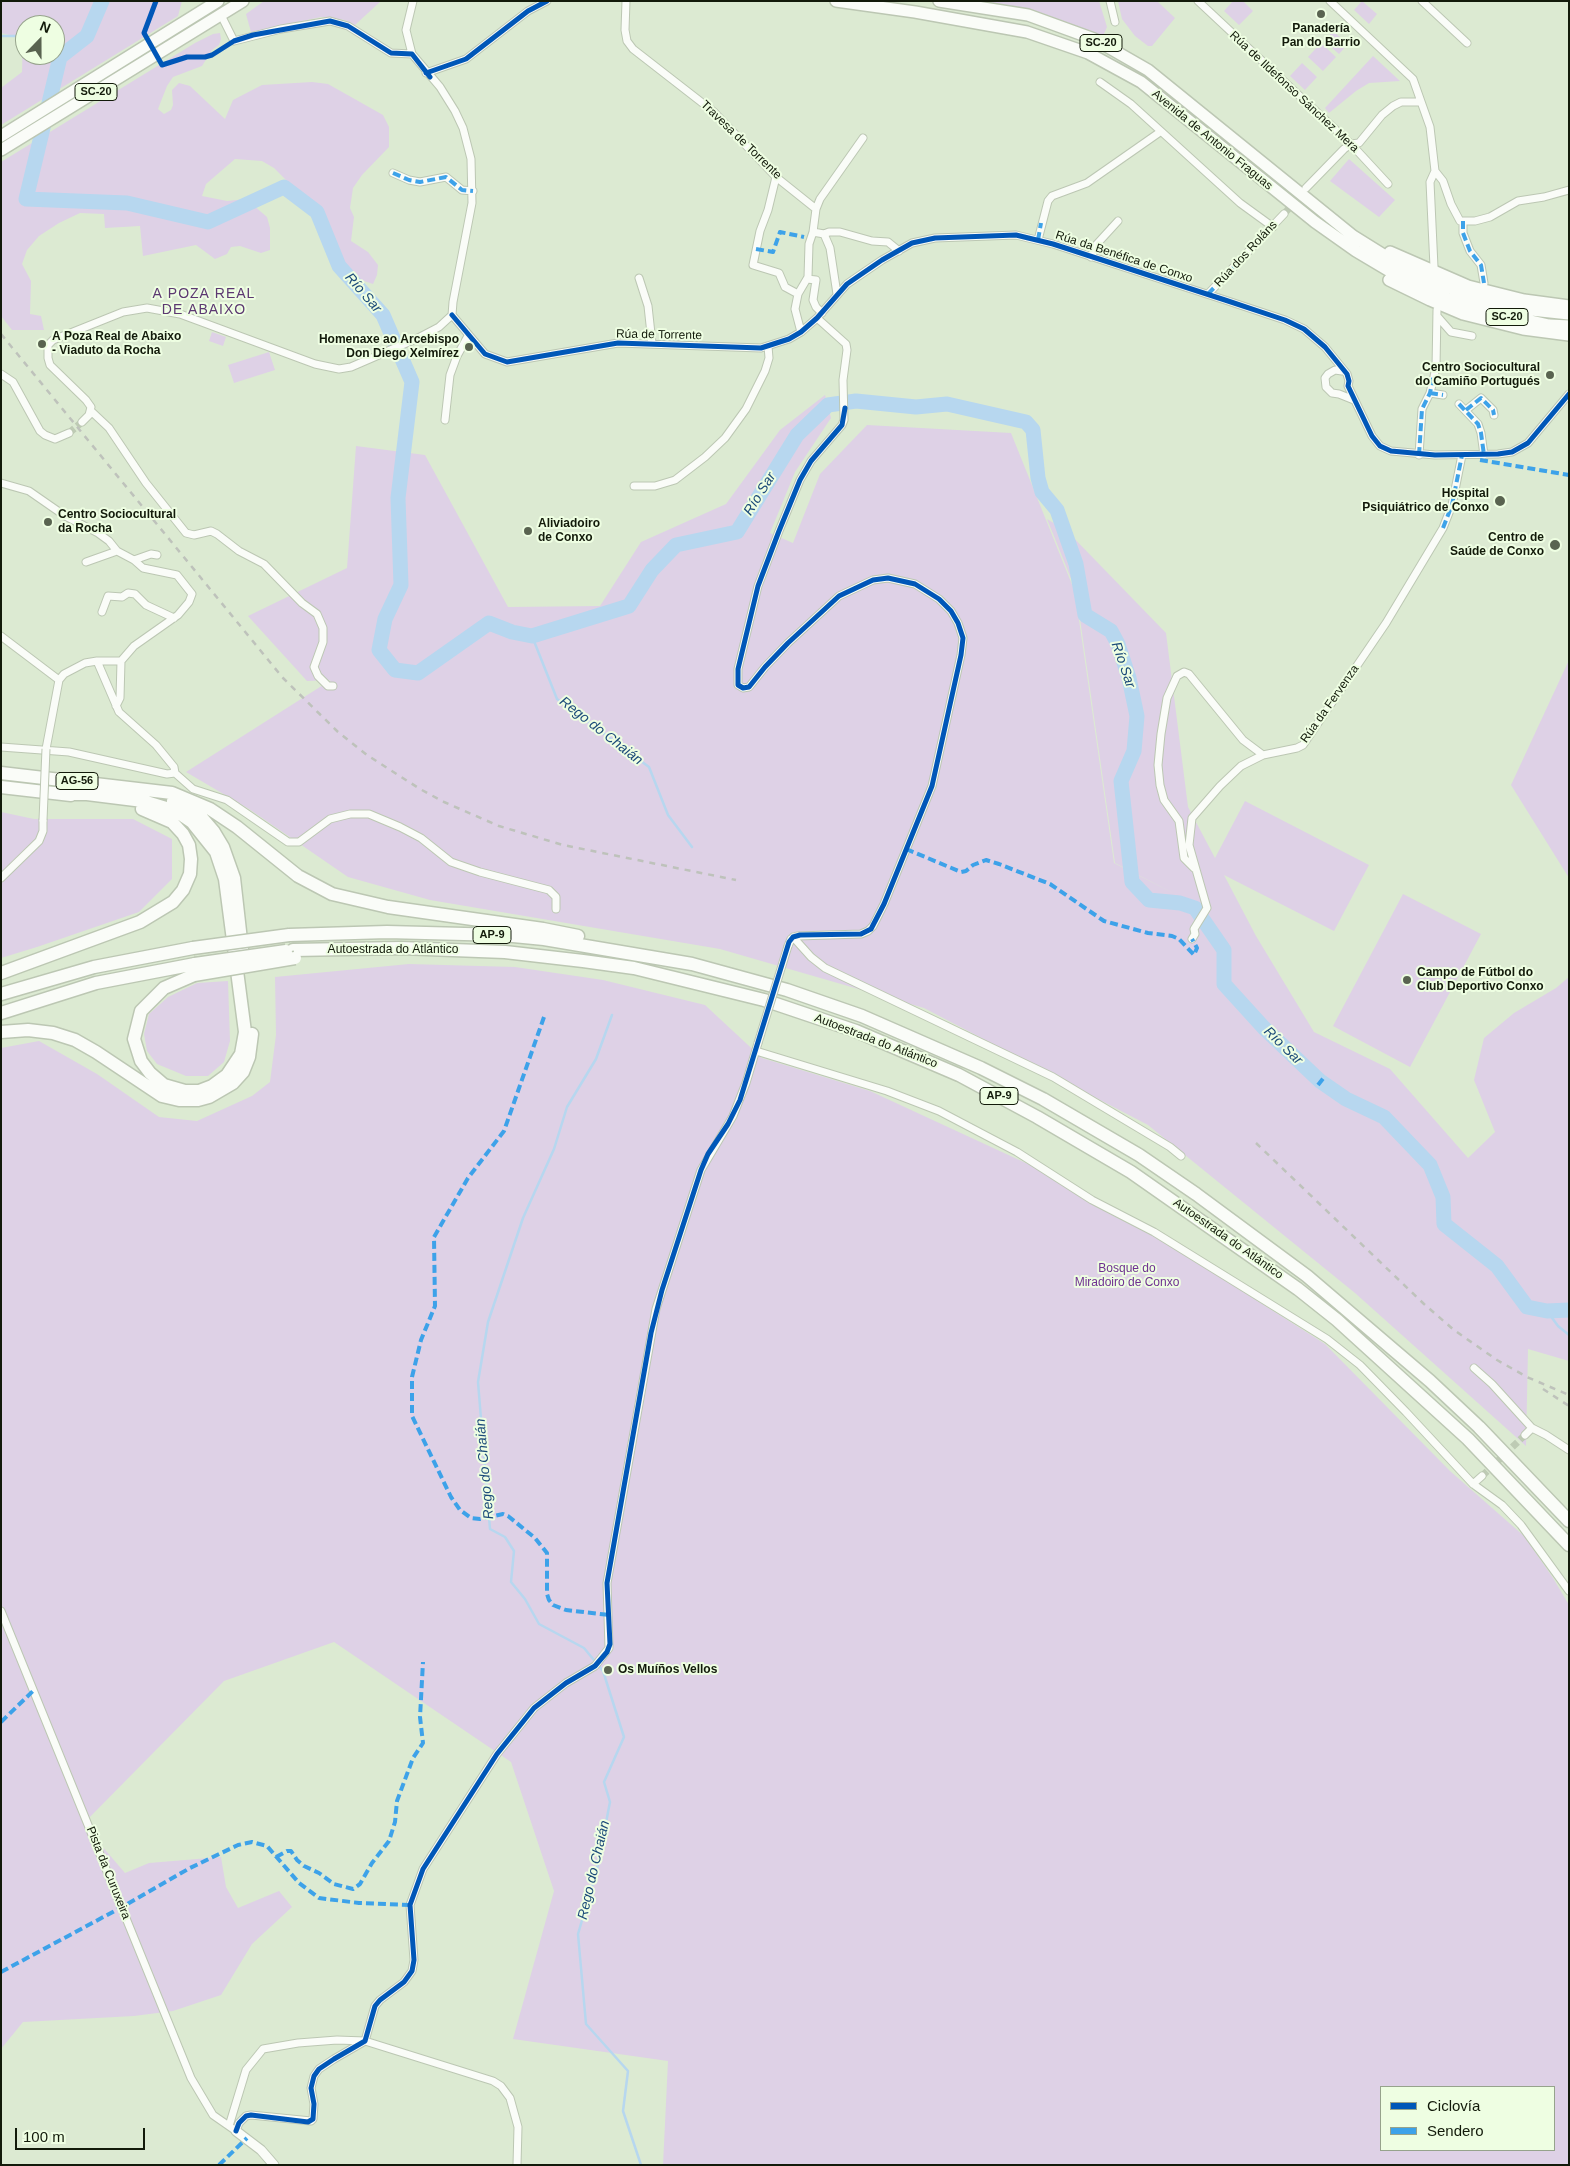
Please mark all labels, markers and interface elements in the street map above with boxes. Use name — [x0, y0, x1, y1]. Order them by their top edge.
marker: Panadería Pan do Barrio — [1315, 8, 1327, 20]
north arrow — [15, 15, 65, 65]
text: N — [38, 18, 53, 36]
place label: Panadería Pan do Barrio — [1282, 22, 1360, 50]
street label: Rúa de Ildefonso Sánchez Mera — [1226, 28, 1362, 156]
road number: SC-20 — [1080, 34, 1122, 52]
road number: SC-20 — [75, 84, 117, 100]
street label: Avenida de Antonio Fraguas — [1149, 87, 1275, 193]
street label: Travesa de Torrente — [698, 98, 784, 182]
street label: Rúa dos Roláns — [1212, 218, 1280, 290]
street label: Rúa da Benéfica de Conxo — [1054, 228, 1194, 286]
water label: Río Sar — [341, 270, 385, 316]
district label: A POZA REAL DE ABAIXO — [151, 286, 257, 318]
road number: SC-20 — [1486, 308, 1528, 326]
street label: Rúa de Torrente — [616, 327, 702, 343]
place label: A Poza Real de Abaixo - Viaduto da Rocha — [52, 330, 181, 358]
place label: Homenaxe ao Arcebispo Don Diego Xelmírez — [319, 333, 459, 361]
marker: A Poza Real de Abaixo - Viaduto da Rocha — [36, 338, 48, 350]
marker: Homenaxe ao Arcebispo Don Diego Xelmírez — [463, 341, 475, 353]
place label: Centro Sociocultural do Camiño Portugués — [1415, 361, 1540, 389]
marker: Centro Sociocultural do Camiño Portugués — [1544, 369, 1556, 381]
water label: Río Sar — [740, 469, 780, 519]
place label: Hospital Psiquiátrico de Conxo — [1362, 487, 1489, 515]
marker: Hospital Psiquiátrico de Conxo — [1493, 494, 1507, 508]
place label: Centro Sociocultural da Rocha — [58, 508, 176, 536]
marker: Centro Sociocultural da Rocha — [42, 516, 54, 528]
place label: Aliviadoiro de Conxo — [538, 517, 600, 545]
marker: Aliviadoiro de Conxo — [522, 525, 534, 537]
place label: Centro de Saúde de Conxo — [1450, 531, 1544, 559]
marker: Centro de Saúde de Conxo — [1548, 538, 1562, 552]
water label: Río Sar — [1107, 640, 1139, 690]
street label: Rúa da Fervenza — [1298, 662, 1362, 746]
water label: Rego do Chaián — [556, 693, 646, 769]
road number: AG-56 — [56, 772, 98, 789]
road number: AP-9 — [473, 926, 511, 944]
street label: Autoestrada do Atlántico — [328, 943, 458, 957]
place label: Campo de Fútbol do Club Deportivo Conxo — [1417, 966, 1544, 994]
marker: Campo de Fútbol do Club Deportivo Conxo — [1401, 974, 1413, 986]
street label: Autoestrada do Atlántico — [812, 1011, 940, 1071]
water label: Río Sar — [1260, 1023, 1306, 1069]
road number: AP-9 — [980, 1088, 1018, 1104]
street label: Autoestrada do Atlántico — [1170, 1196, 1286, 1282]
park label: Bosque do Miradoiro de Conxo — [1075, 1262, 1179, 1290]
water label: Rego do Chaián — [472, 1418, 498, 1520]
place label: Os Muíños Vellos — [618, 1663, 717, 1677]
marker: Os Muíños Vellos — [602, 1664, 614, 1676]
water label: Rego do Chaián — [574, 1819, 614, 1921]
street label: Pista da Curuxeira — [83, 1825, 133, 1921]
legend — [1380, 2086, 1555, 2151]
text: Ciclovía — [1427, 2097, 1480, 2114]
scale bar — [18, 2118, 148, 2150]
text: Sendero — [1427, 2122, 1484, 2139]
text: 100 m — [23, 2128, 65, 2145]

